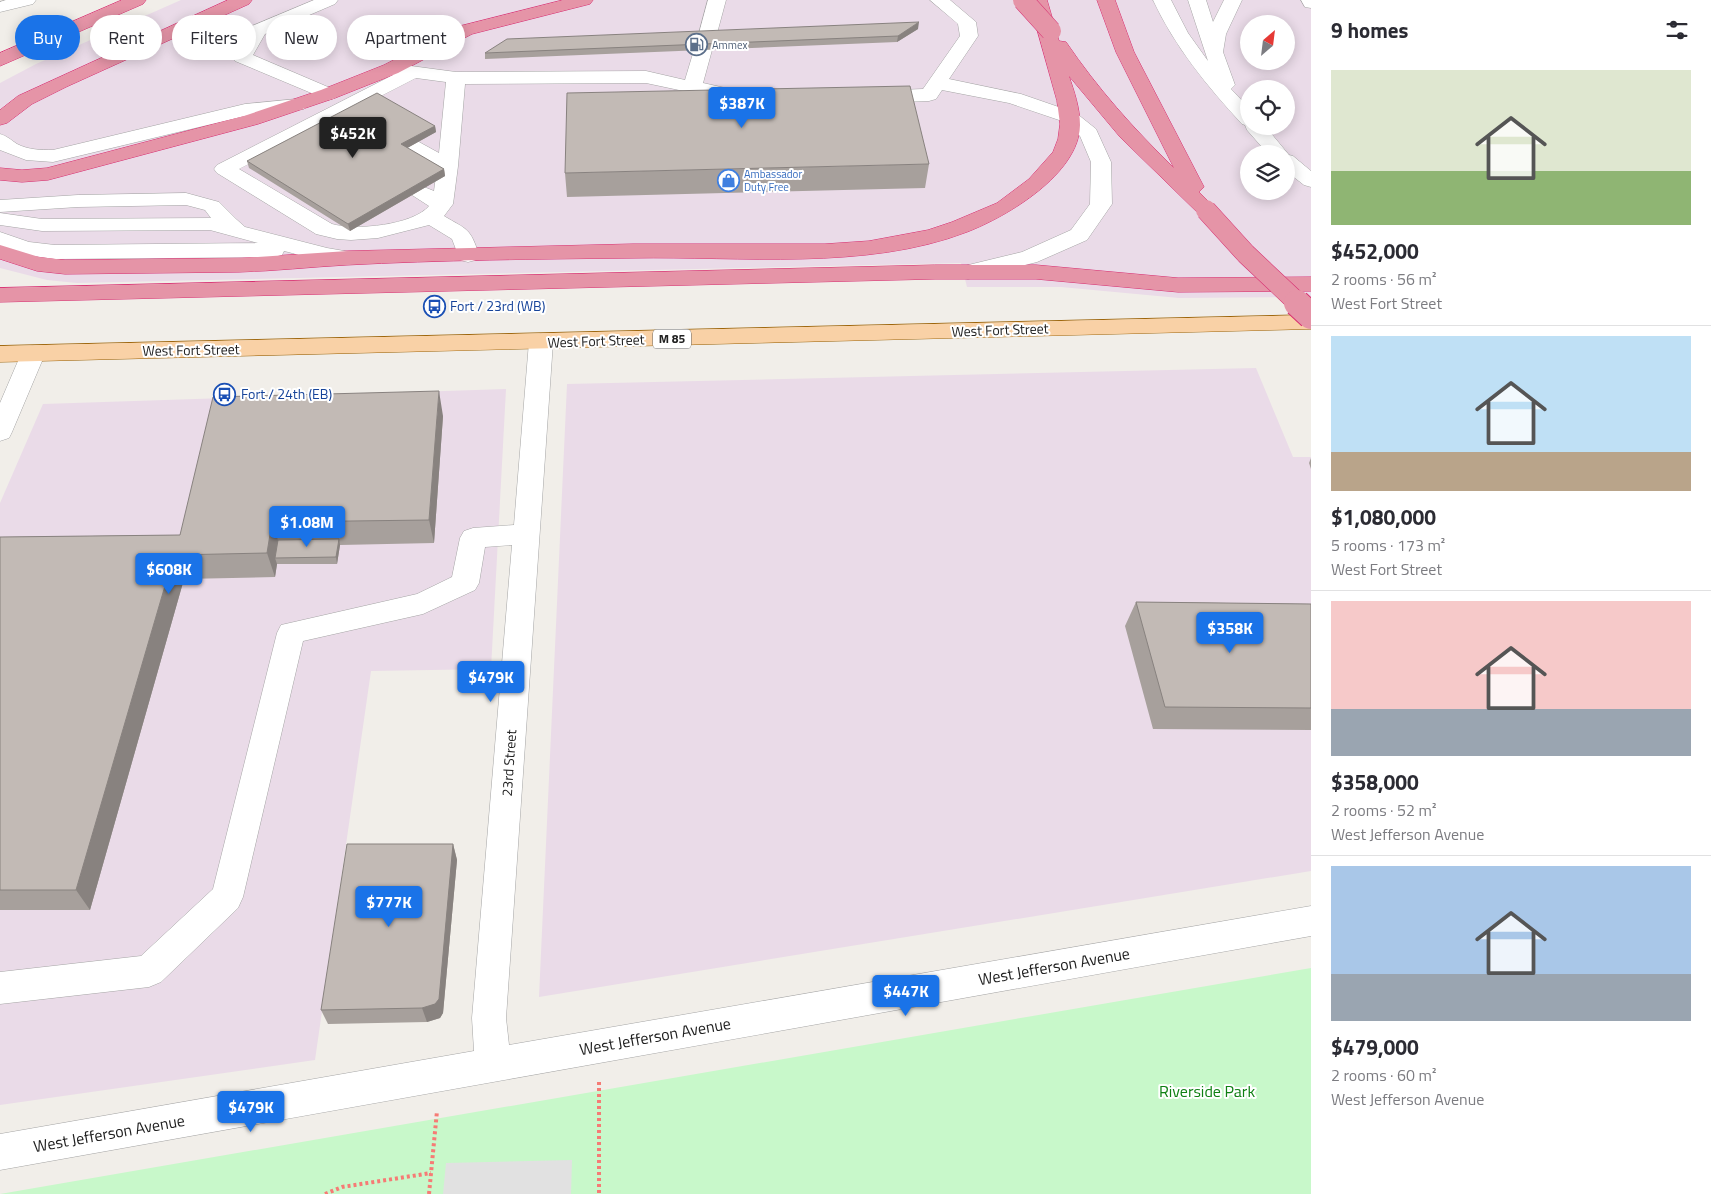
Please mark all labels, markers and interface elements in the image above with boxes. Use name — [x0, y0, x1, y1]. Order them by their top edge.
text: 9 homes — [1331, 14, 1408, 46]
chip: Buy — [15, 15, 80, 60]
chip: Rent — [90, 15, 162, 60]
chip: Filters — [172, 15, 256, 60]
chip: New — [266, 15, 337, 60]
chip: Apartment — [347, 15, 465, 60]
north arrow — [1240, 15, 1295, 70]
map controls — [1240, 15, 1295, 200]
icon: filters — [1663, 16, 1691, 44]
fuel station icon: Ammex — [684, 33, 708, 57]
place label: Ammex — [712, 37, 747, 53]
button: locate — [1240, 80, 1295, 135]
pin: $387K — [707, 86, 777, 129]
text: $387K — [719, 91, 765, 115]
icon: home — [1466, 103, 1556, 193]
pin: $452K — [318, 116, 388, 159]
text: $452K — [330, 121, 376, 145]
button: layers — [1240, 145, 1295, 200]
place label: Ambassador Duty Free — [744, 166, 802, 195]
shop icon: Ambassador Duty Free — [716, 168, 740, 192]
text: $452,000 — [1331, 235, 1419, 267]
text: 2 rooms · 56 m² — [1331, 267, 1436, 291]
text: West Fort Street — [1331, 291, 1442, 315]
bus stop icon: Fort / 23rd (WB) — [422, 294, 446, 318]
place label: Fort / 23rd (WB) — [450, 295, 545, 316]
street label: West Fort Street — [951, 317, 1049, 342]
street label: West Fort Street — [547, 328, 645, 353]
road number: M 85 — [653, 329, 691, 348]
street label: West Fort Street — [142, 338, 240, 361]
icon: home — [1466, 368, 1556, 458]
bus stop icon: Fort / 24th (EB) — [213, 382, 237, 406]
place label: Fort / 24th (EB) — [241, 383, 332, 404]
text: $1,080,000 — [1331, 501, 1436, 533]
pin: $1.08M — [266, 506, 348, 548]
text: $1.08M — [280, 510, 334, 534]
text: 5 rooms · 173 m² — [1331, 533, 1445, 557]
pin: $608K — [134, 552, 204, 595]
text: $608K — [146, 557, 192, 581]
text: West Fort Street — [1331, 557, 1442, 581]
pin: $358K — [1195, 612, 1265, 654]
text: $358K — [1207, 616, 1253, 640]
icon: home — [1466, 633, 1556, 723]
pin: $479K — [456, 660, 526, 703]
text: $479K — [468, 665, 514, 689]
street label: 23rd Street — [496, 729, 521, 797]
text: $358,000 — [1331, 766, 1419, 798]
text: 2 rooms · 52 m² — [1331, 798, 1436, 822]
text: West Jefferson Avenue — [1331, 822, 1484, 846]
pin: $777K — [354, 886, 424, 928]
text: $777K — [366, 890, 412, 914]
icon: home — [1466, 898, 1556, 988]
street label: West Jefferson Avenue — [976, 941, 1132, 991]
pin: $447K — [871, 974, 941, 1017]
text: $447K — [883, 979, 929, 1003]
street label: West Jefferson Avenue — [577, 1011, 733, 1061]
text: $479,000 — [1331, 1031, 1419, 1063]
text: 2 rooms · 60 m² — [1331, 1063, 1436, 1087]
park label: Riverside Park — [1159, 1079, 1255, 1103]
text: West Jefferson Avenue — [1331, 1087, 1484, 1111]
pin: $479K — [216, 1090, 286, 1133]
text: $479K — [228, 1095, 274, 1119]
street label: West Jefferson Avenue — [31, 1108, 187, 1158]

